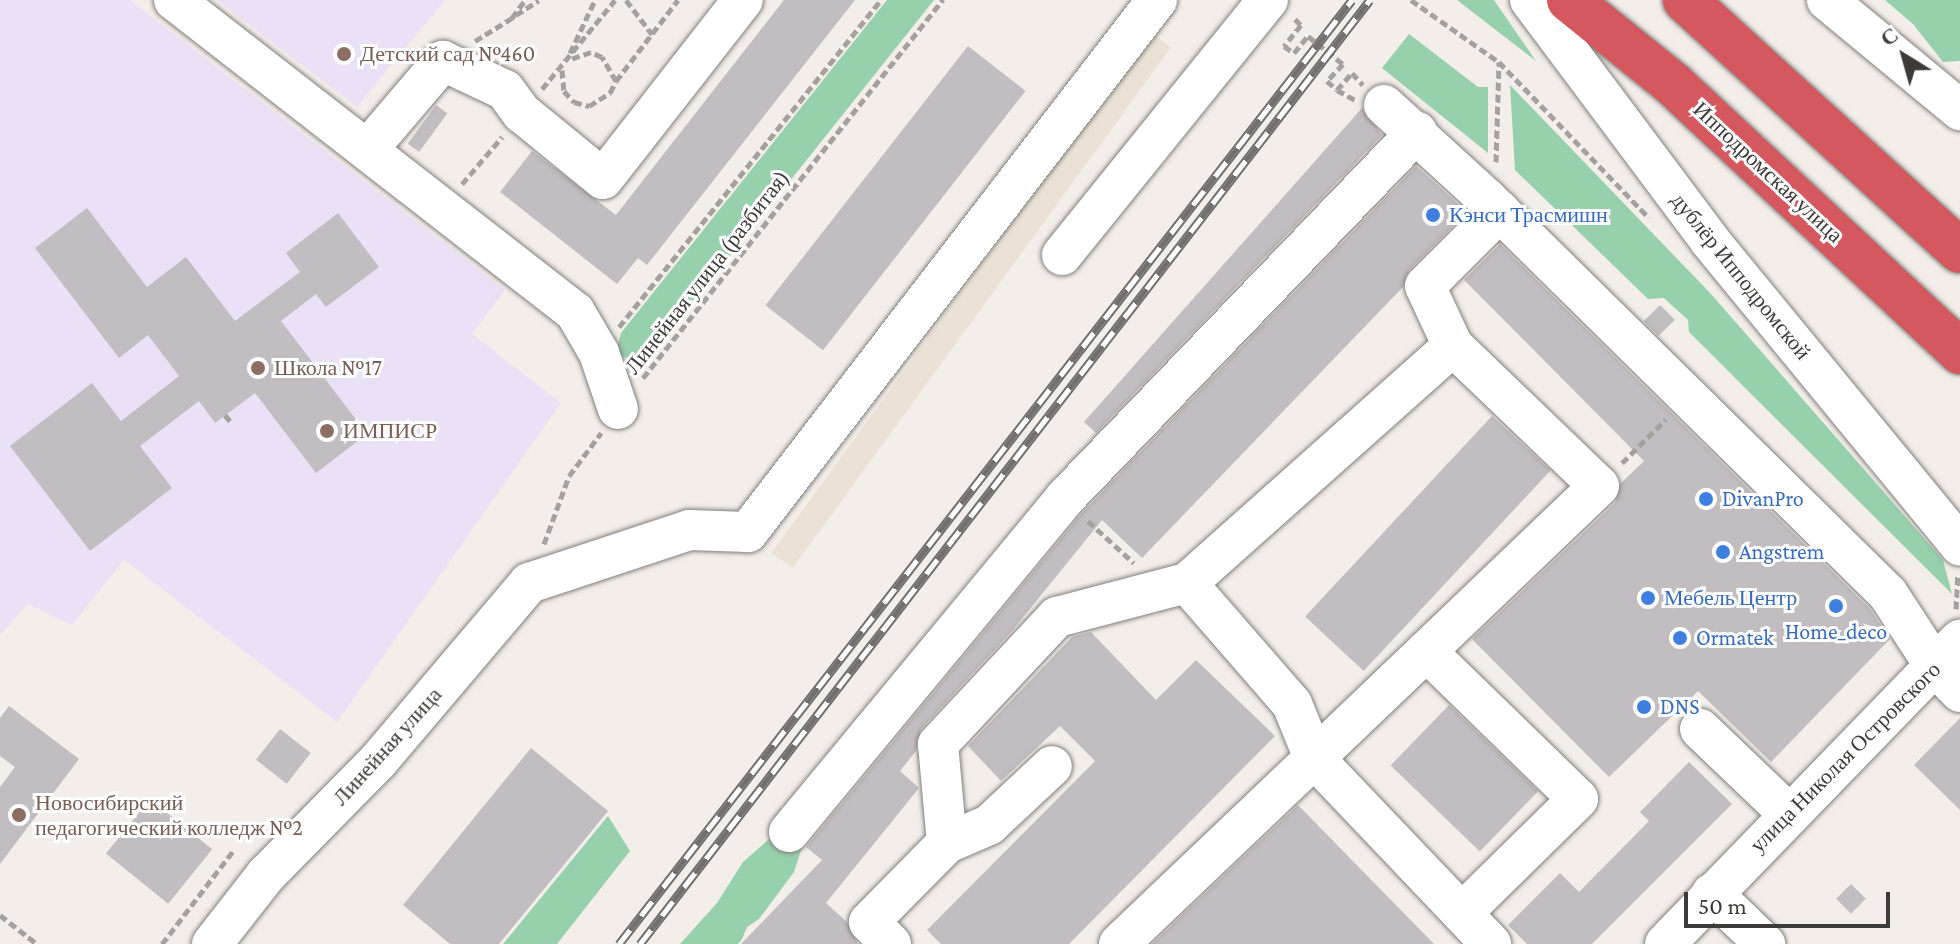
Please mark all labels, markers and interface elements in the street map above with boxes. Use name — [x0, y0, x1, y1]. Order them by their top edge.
north arrow — [1864, 16, 1944, 96]
text: С — [1875, 22, 1903, 51]
place label: Детский сад №460 — [360, 41, 535, 67]
marker: Детский сад №460 — [335, 45, 353, 63]
street label: Ипподромская улица — [1688, 96, 1848, 248]
street label: Линейная улица (разбитая) — [619, 165, 795, 379]
street label: дублёр Ипподромской — [1666, 187, 1816, 365]
place label: Кэнси Трасмишн — [1449, 202, 1608, 228]
marker: Кэнси Трасмишн — [1424, 206, 1442, 224]
place label: Школа №17 — [274, 355, 382, 381]
marker: Школа №17 — [249, 359, 267, 377]
place label: ИМПИСР — [343, 418, 437, 444]
marker: ИМПИСР — [318, 422, 336, 440]
place label: DivanPro — [1722, 486, 1804, 512]
marker: DivanPro — [1697, 490, 1715, 508]
place label: Angstrem — [1739, 539, 1824, 565]
marker: Angstrem — [1714, 543, 1732, 561]
place label: Мебель Центр — [1664, 585, 1797, 611]
marker: Мебель Центр — [1639, 589, 1657, 607]
marker: Home_deco — [1827, 597, 1845, 615]
place label: Home_deco — [1785, 619, 1887, 645]
place label: Ormatek — [1696, 625, 1774, 651]
marker: Ormatek — [1671, 629, 1689, 647]
street label: улица Николая Островского — [1744, 656, 1946, 858]
street label: Линейная улица — [327, 681, 447, 811]
place label: DNS — [1660, 694, 1699, 720]
marker: DNS — [1635, 698, 1653, 716]
place label: Новосибирский педагогический колледж №2 — [35, 789, 303, 840]
marker: Новосибирский педагогический колледж №2 — [10, 806, 28, 824]
scale bar — [1688, 876, 1894, 926]
text: 50 m — [1698, 892, 1747, 919]

